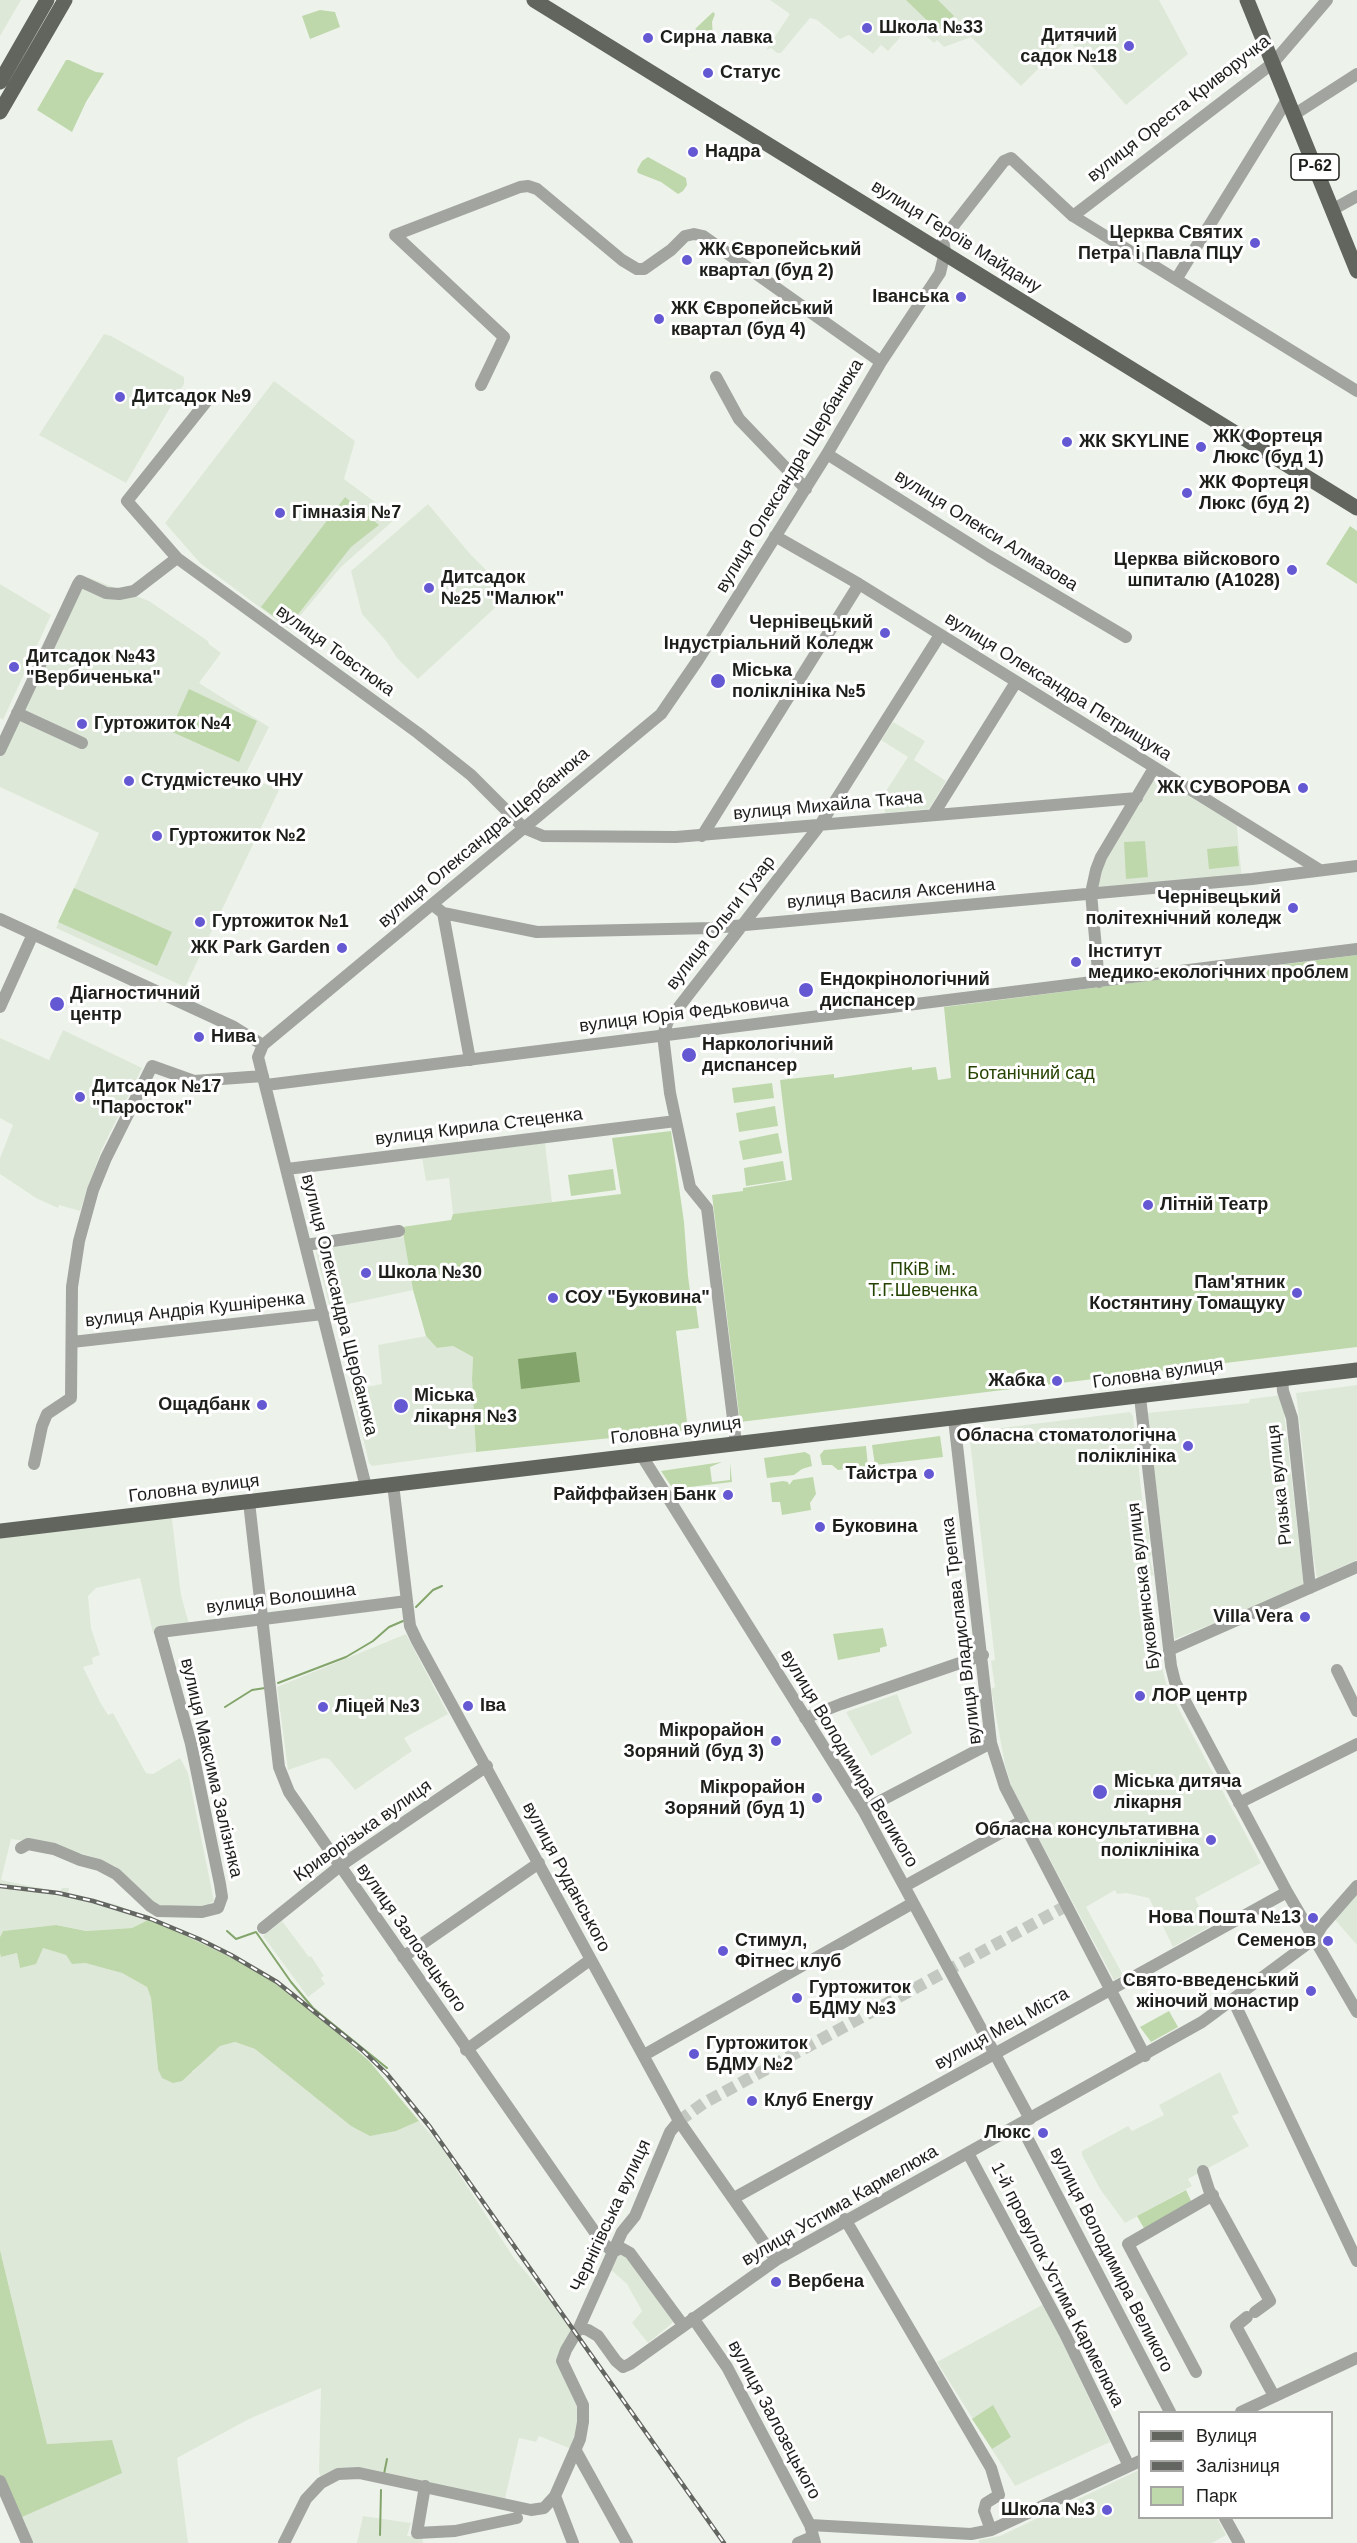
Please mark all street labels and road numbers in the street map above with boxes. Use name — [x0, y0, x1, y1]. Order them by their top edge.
street label: вулиця Ореста Криворучка — [1083, 31, 1275, 187]
road number: Р-62 — [1291, 154, 1339, 180]
street label: вулиця Героїв Майдану — [867, 176, 1045, 298]
street label: вулиця Олександра Щербанюка — [712, 355, 868, 597]
street label: вулиця Олекси Алмазова — [890, 466, 1082, 596]
street label: вулиця Товстюка — [271, 601, 399, 701]
street label: вулиця Олександра Петрищука — [941, 608, 1175, 766]
street label: вулиця Олександра Щербанюка — [374, 743, 594, 933]
street label: вулиця Михайла Ткача — [732, 787, 924, 825]
street label: вулиця Ольги Гузар — [662, 852, 780, 994]
street label: вулиця Василя Аксенина — [786, 874, 996, 914]
street label: вулиця Юрія Федьковича — [578, 990, 790, 1038]
street label: вулиця Кирила Стеценка — [374, 1104, 584, 1150]
street label: вулиця Олександра Щербанюка — [296, 1172, 382, 1438]
street label: вулиця Андрія Кушніренка — [84, 1288, 306, 1332]
street label: Головна вулиця — [1091, 1354, 1225, 1394]
street label: Головна вулиця — [609, 1412, 743, 1450]
street label: Ризька вулиця — [1263, 1424, 1297, 1546]
street label: Головна вулиця — [127, 1470, 261, 1508]
street label: Буковинська вулиця — [1123, 1501, 1165, 1671]
street label: вулиця Владислава Трепка — [937, 1516, 987, 1746]
street label: вулиця Волошина — [205, 1579, 357, 1619]
street label: вулиця Володимира Великого — [775, 1646, 923, 1872]
street label: вулиця Максима Залізняка — [175, 1656, 247, 1880]
street label: Криворізька вулиця — [290, 1775, 436, 1887]
street label: вулиця Руданського — [517, 1798, 615, 1956]
street label: вулиця Залозецького — [351, 1859, 471, 2017]
street label: вулиця Мец Міста — [931, 1983, 1073, 2075]
street label: Чернігівська вулиця — [566, 2136, 656, 2296]
street label: вулиця Устима Кармелюка — [738, 2141, 942, 2271]
street label: вулиця Володимира Великого — [1045, 2144, 1177, 2376]
street label: 1-й провулок Устима Кармелюка — [986, 2159, 1128, 2411]
street label: вулиця Залозецького — [723, 2337, 825, 2503]

